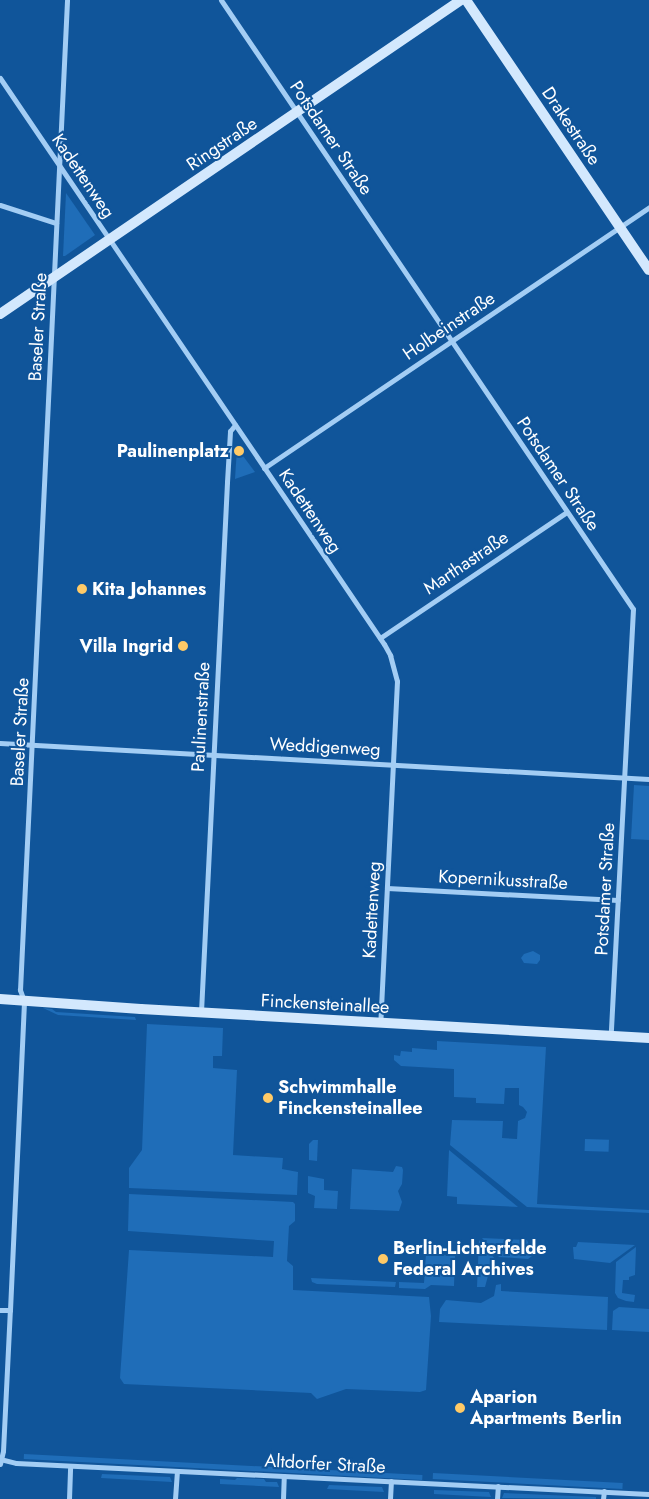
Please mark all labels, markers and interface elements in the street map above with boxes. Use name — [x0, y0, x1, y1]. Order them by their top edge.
street label: Potsdamer Straße — [285, 77, 377, 199]
street label: Drakestraße — [537, 83, 605, 169]
street label: Ringstraße — [183, 113, 261, 175]
street label: Kadettenweg — [47, 130, 119, 222]
street label: Baseler Straße — [24, 272, 52, 382]
street label: Holbeinstraße — [399, 287, 499, 365]
street label: Potsdamer Straße — [512, 413, 604, 535]
place label: Paulinenplatz — [117, 440, 229, 462]
marker: Paulinenplatz — [233, 445, 245, 457]
street label: Kadettenweg — [274, 465, 346, 557]
street label: Marthastraße — [419, 527, 513, 599]
place label: Kita Johannes — [92, 578, 206, 600]
marker: Kita Johannes — [76, 583, 88, 595]
place label: Villa Ingrid — [79, 635, 173, 657]
marker: Villa Ingrid — [177, 640, 189, 652]
street label: Paulinenstraße — [187, 661, 215, 773]
street label: Baseler Straße — [6, 677, 34, 787]
street label: Weddigenweg — [269, 733, 381, 761]
street label: Potsdamer Straße — [591, 822, 619, 956]
street label: Kadettenweg — [359, 861, 385, 959]
street label: Kopernikusstraße — [438, 866, 568, 894]
street label: Finckensteinallee — [260, 990, 390, 1018]
place label: Schwimmhalle Finckensteinallee — [278, 1077, 423, 1120]
marker: Schwimmhalle Finckensteinallee — [262, 1092, 274, 1104]
place label: Berlin-Lichterfelde Federal Archives — [393, 1238, 547, 1280]
marker: Berlin-Lichterfelde Federal Archives — [377, 1253, 389, 1265]
place label: Aparion Apartments Berlin — [470, 1387, 622, 1430]
marker: Aparion Apartments Berlin — [454, 1402, 466, 1414]
street label: Altdorfer Straße — [264, 1450, 386, 1478]

